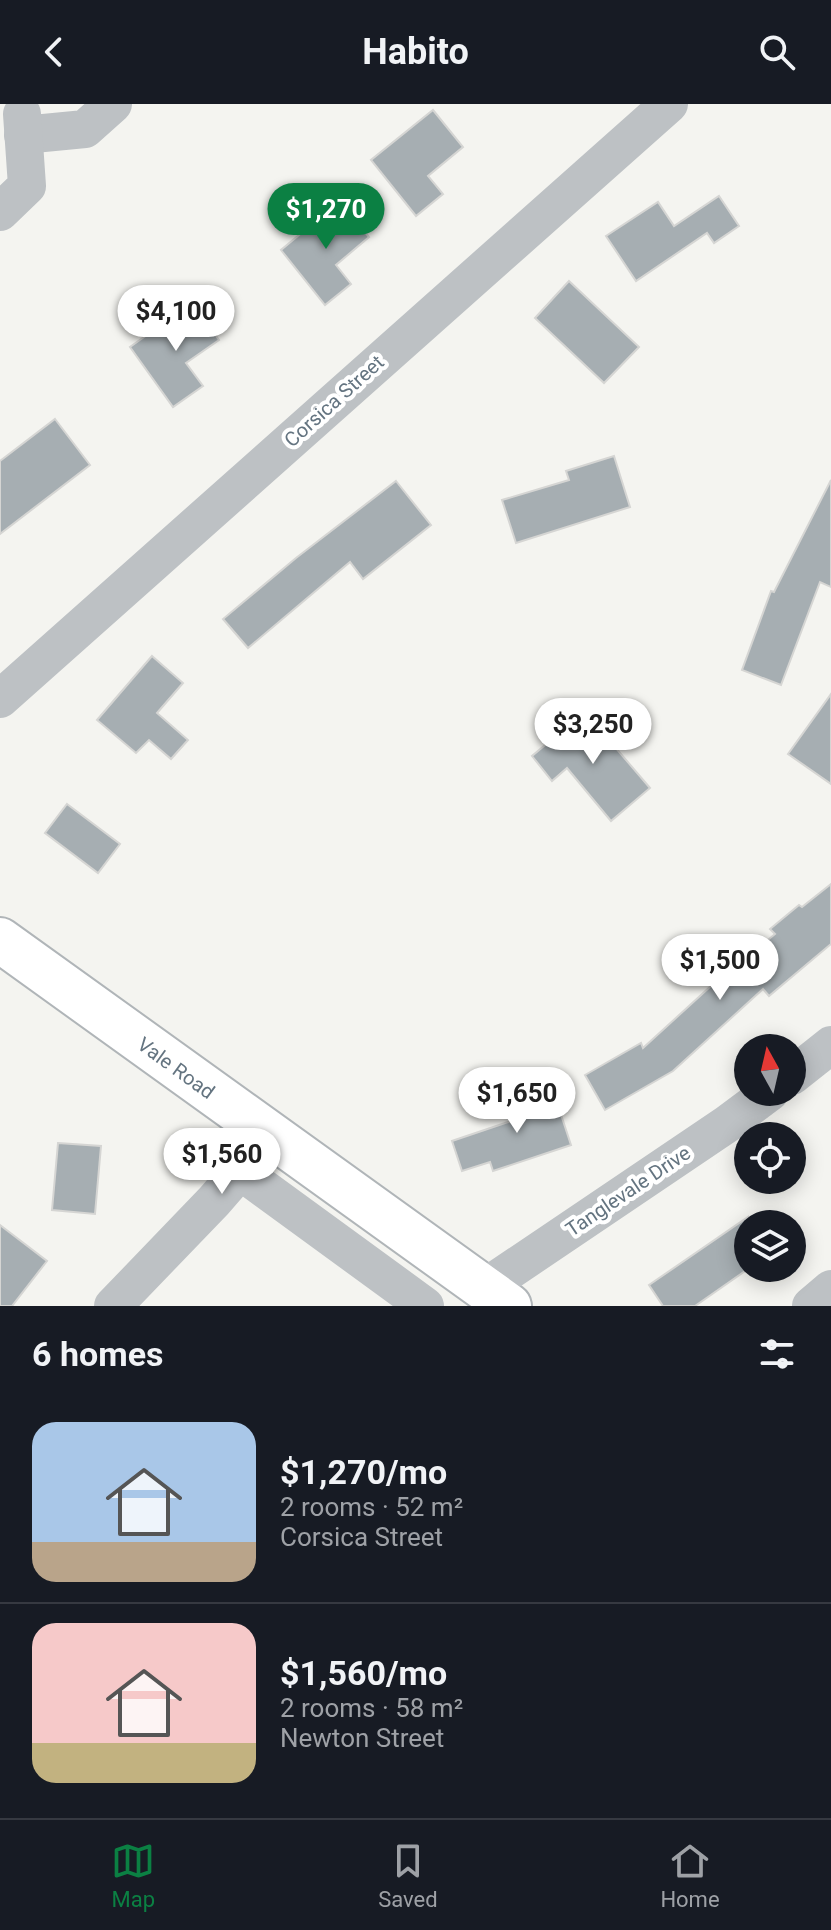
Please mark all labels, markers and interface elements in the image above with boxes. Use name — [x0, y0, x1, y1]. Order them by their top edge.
icon: back — [32, 30, 76, 74]
icon: search — [755, 30, 799, 74]
text: Habito — [362, 31, 469, 73]
pin: $1,270 — [261, 183, 391, 251]
text: $1,270 — [286, 194, 366, 224]
pin: $4,100 — [111, 285, 241, 353]
text: $4,100 — [136, 296, 216, 326]
street label: Corsica Street — [279, 350, 389, 452]
pin: $3,250 — [528, 698, 658, 766]
text: $3,250 — [553, 709, 633, 739]
pin: $1,500 — [655, 934, 785, 1002]
text: $1,500 — [680, 945, 760, 975]
street label: Vale Road — [133, 1032, 219, 1104]
north arrow — [734, 1034, 806, 1106]
map controls — [734, 1034, 806, 1282]
pin: $1,650 — [452, 1067, 582, 1135]
text: $1,650 — [477, 1078, 557, 1108]
button: locate — [734, 1122, 806, 1194]
pin: $1,560 — [157, 1128, 287, 1196]
text: $1,560 — [182, 1139, 262, 1169]
street label: Tanglevale Drive — [561, 1140, 695, 1242]
button: layers — [734, 1210, 806, 1282]
icon: filters — [755, 1332, 799, 1376]
text: 6 homes — [32, 1334, 163, 1374]
text: $1,270/mo — [280, 1452, 447, 1492]
icon: home — [96, 1454, 192, 1550]
text: 2 rooms · 52 m² — [280, 1492, 463, 1522]
text: Corsica Street — [280, 1522, 443, 1552]
text: $1,560/mo — [280, 1653, 447, 1693]
icon: home — [96, 1655, 192, 1751]
text: 2 rooms · 58 m² — [280, 1693, 463, 1723]
text: Newton Street — [280, 1723, 444, 1753]
tab: Map — [111, 1839, 155, 1912]
tab: Saved — [378, 1839, 438, 1912]
tab: Home — [660, 1839, 720, 1912]

